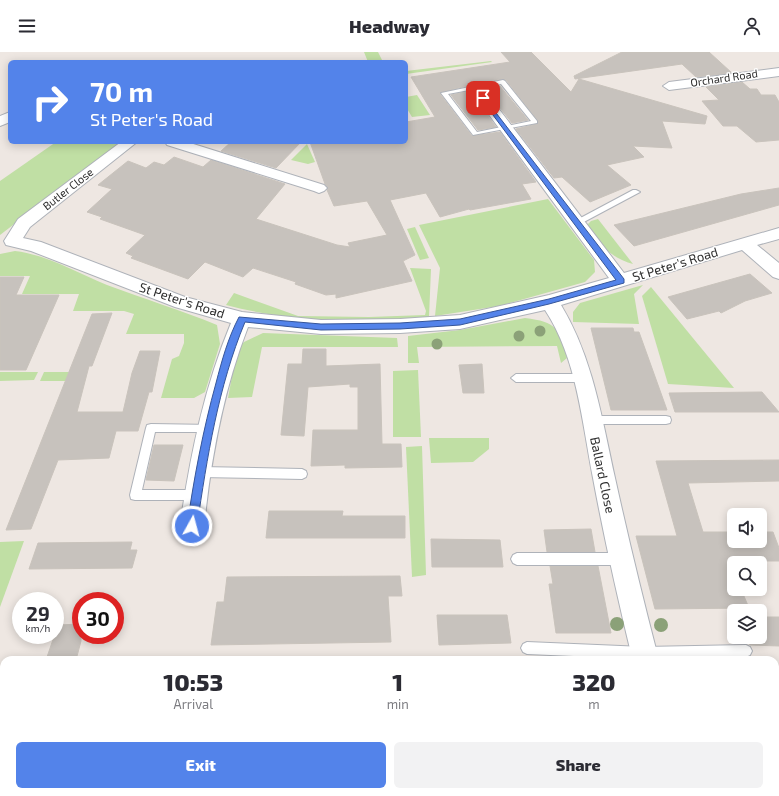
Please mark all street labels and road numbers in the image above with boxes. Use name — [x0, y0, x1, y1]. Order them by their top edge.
street label: Orchard Road — [689, 66, 758, 89]
street label: Butler Close — [40, 165, 96, 212]
street label: St Peter's Road — [630, 243, 720, 285]
street label: St Peter's Road — [137, 279, 227, 321]
street label: Ballard Close — [587, 435, 619, 515]

